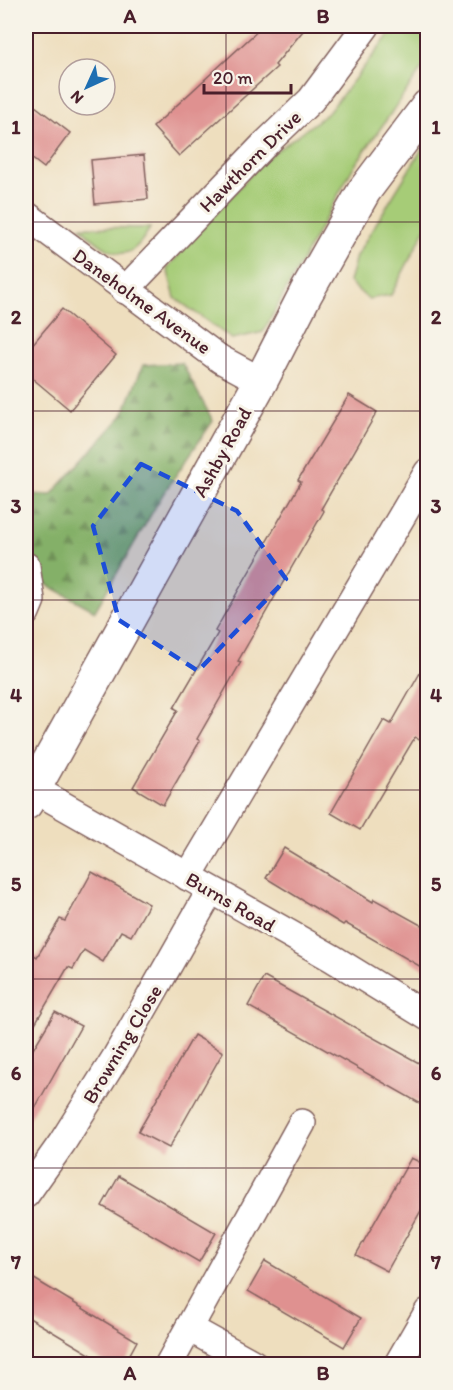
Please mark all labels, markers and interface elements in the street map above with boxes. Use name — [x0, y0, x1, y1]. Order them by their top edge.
text: A — [123, 4, 137, 28]
text: B — [317, 4, 330, 28]
north arrow — [57, 57, 117, 117]
scale bar — [204, 57, 291, 95]
text: 20 m — [213, 67, 253, 89]
text: N — [66, 87, 87, 108]
street label: Hawthorn Drive — [194, 105, 306, 217]
text: 1 — [11, 115, 21, 139]
text: 1 — [431, 115, 441, 139]
street label: Daneholme Avenue — [68, 243, 216, 359]
text: 2 — [11, 305, 22, 329]
text: 2 — [431, 305, 442, 329]
street label: Ashby Road — [188, 403, 257, 501]
text: 3 — [11, 494, 22, 518]
text: 3 — [431, 494, 442, 518]
text: 4 — [10, 683, 22, 707]
text: 4 — [430, 683, 442, 707]
street label: Burns Road — [182, 867, 280, 937]
text: 5 — [11, 872, 22, 896]
text: 5 — [431, 872, 442, 896]
street label: Browning Close — [77, 980, 167, 1108]
text: 6 — [11, 1061, 22, 1085]
text: 6 — [431, 1061, 442, 1085]
text: 7 — [10, 1250, 21, 1274]
text: 7 — [430, 1250, 441, 1274]
text: A — [123, 1361, 137, 1385]
text: B — [317, 1361, 330, 1385]

